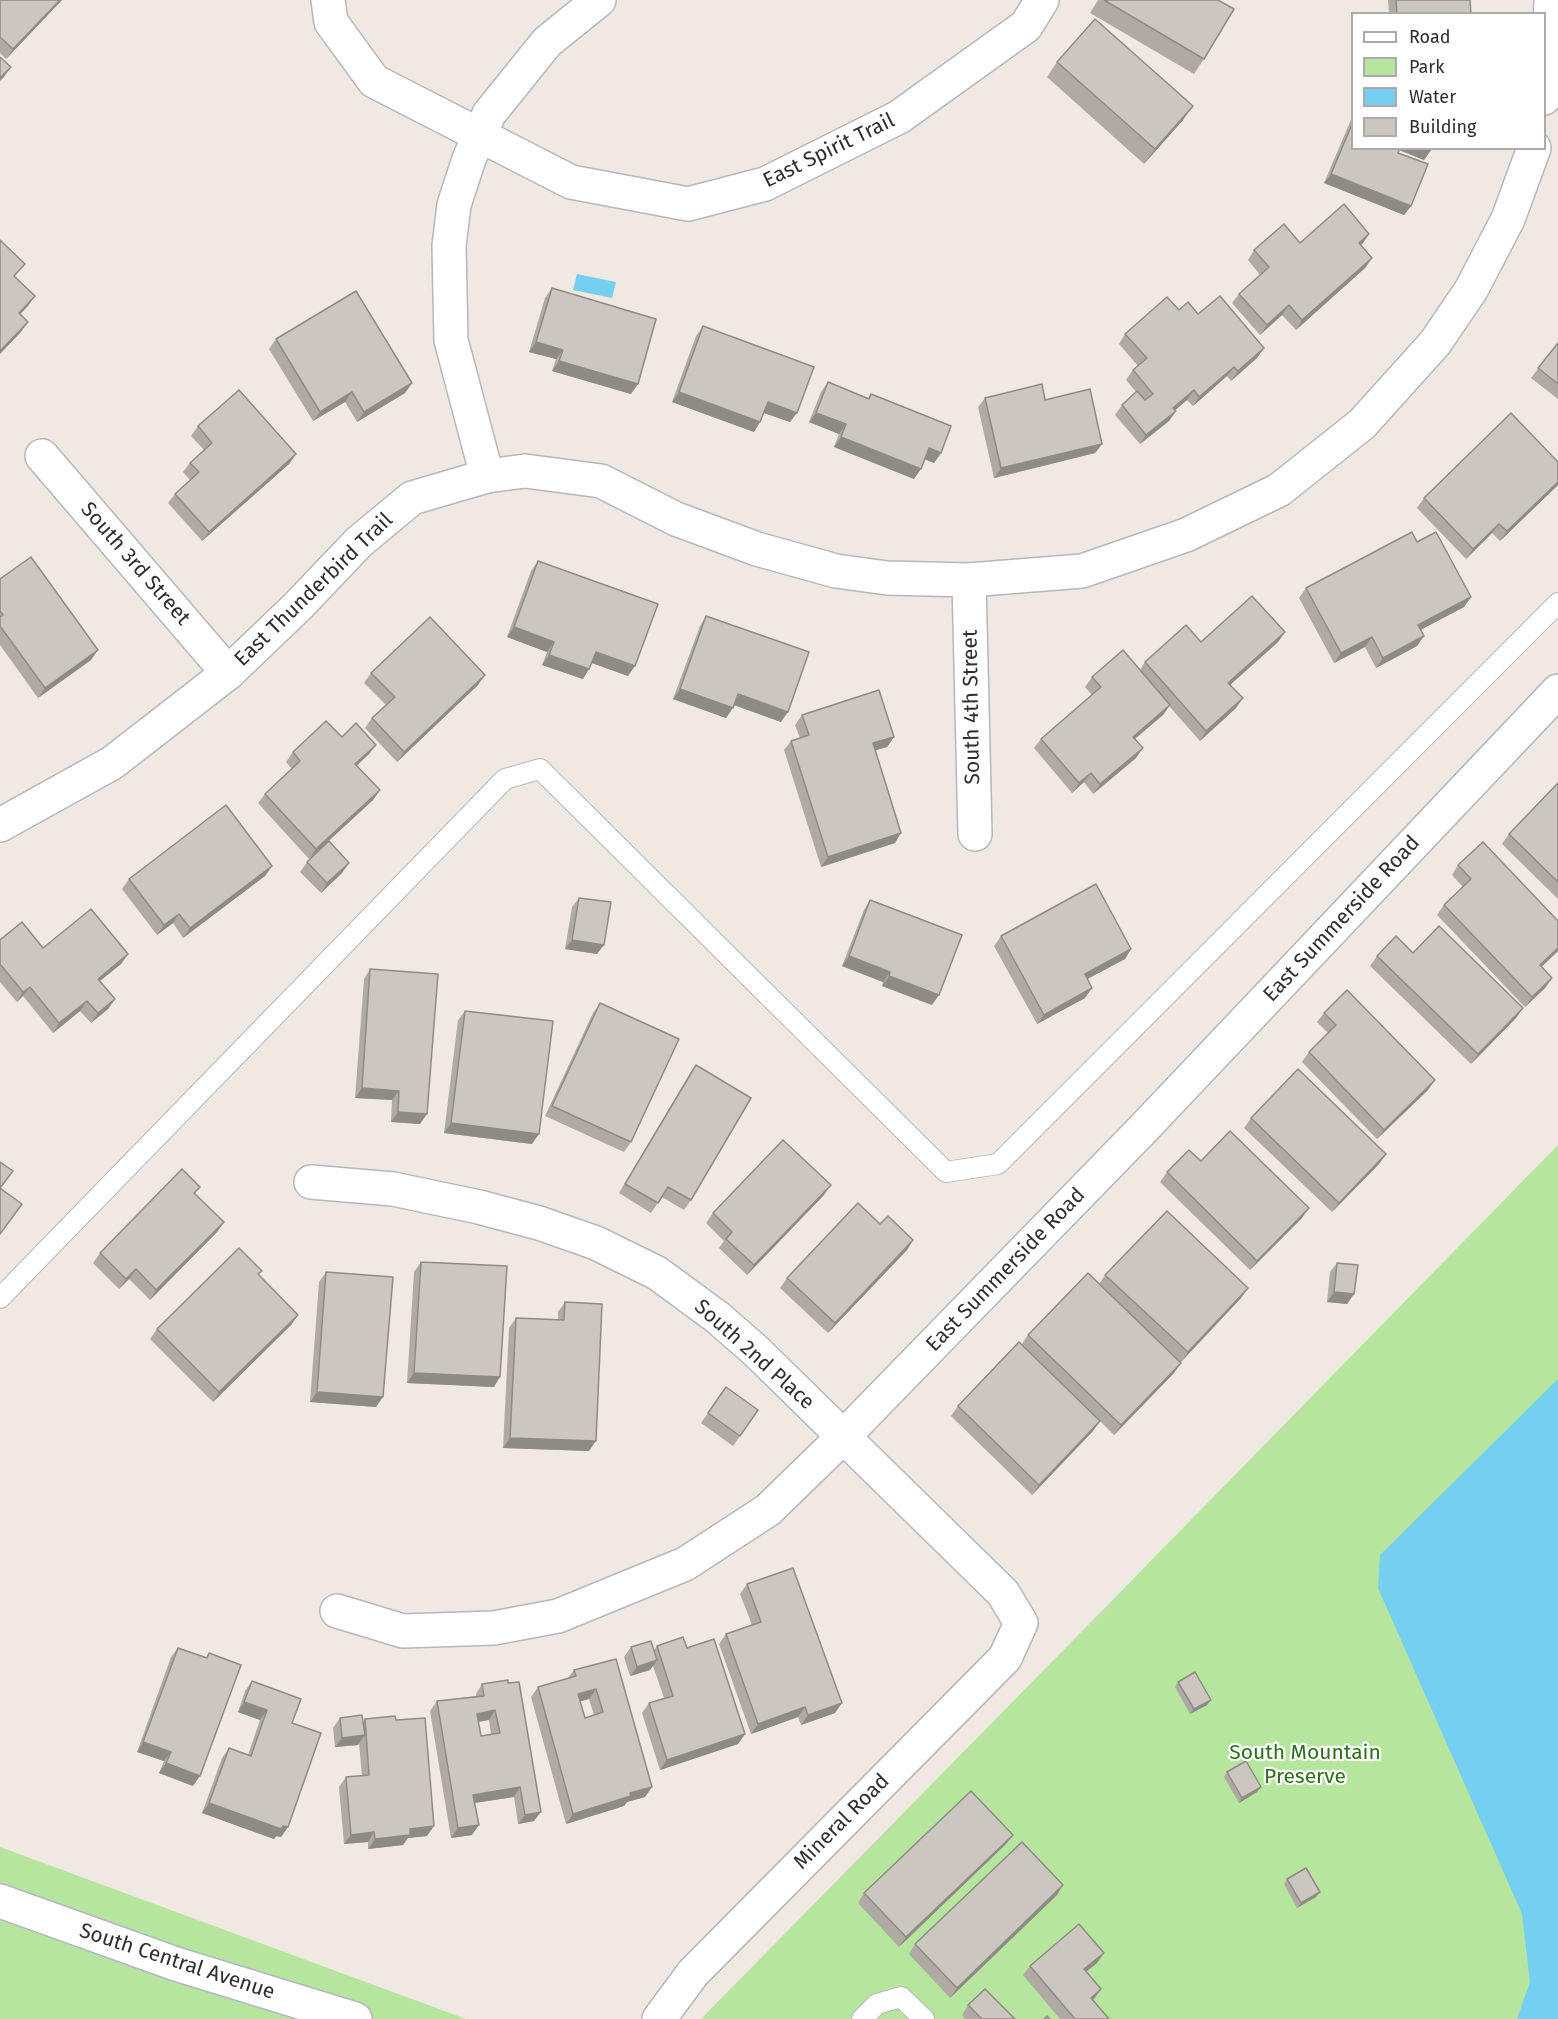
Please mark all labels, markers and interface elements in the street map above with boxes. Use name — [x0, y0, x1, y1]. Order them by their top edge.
legend — [1351, 12, 1546, 150]
text: Road — [1409, 26, 1451, 48]
text: Park — [1409, 56, 1444, 78]
text: Water — [1409, 86, 1456, 108]
street label: East Spirit Trail — [759, 108, 899, 194]
text: Building — [1409, 116, 1476, 138]
street label: South 3rd Street — [75, 497, 195, 631]
street label: East Thunderbird Trail — [230, 508, 398, 672]
street label: South 4th Street — [958, 629, 986, 785]
street label: East Summerside Road — [1259, 831, 1425, 1007]
street label: East Summerside Road — [921, 1183, 1091, 1357]
street label: South 2nd Place — [689, 1295, 819, 1415]
park label: South Mountain Preserve — [1229, 1740, 1381, 1790]
street label: Mineral Road — [789, 1769, 895, 1875]
street label: South Central Avenue — [76, 1918, 278, 2006]

